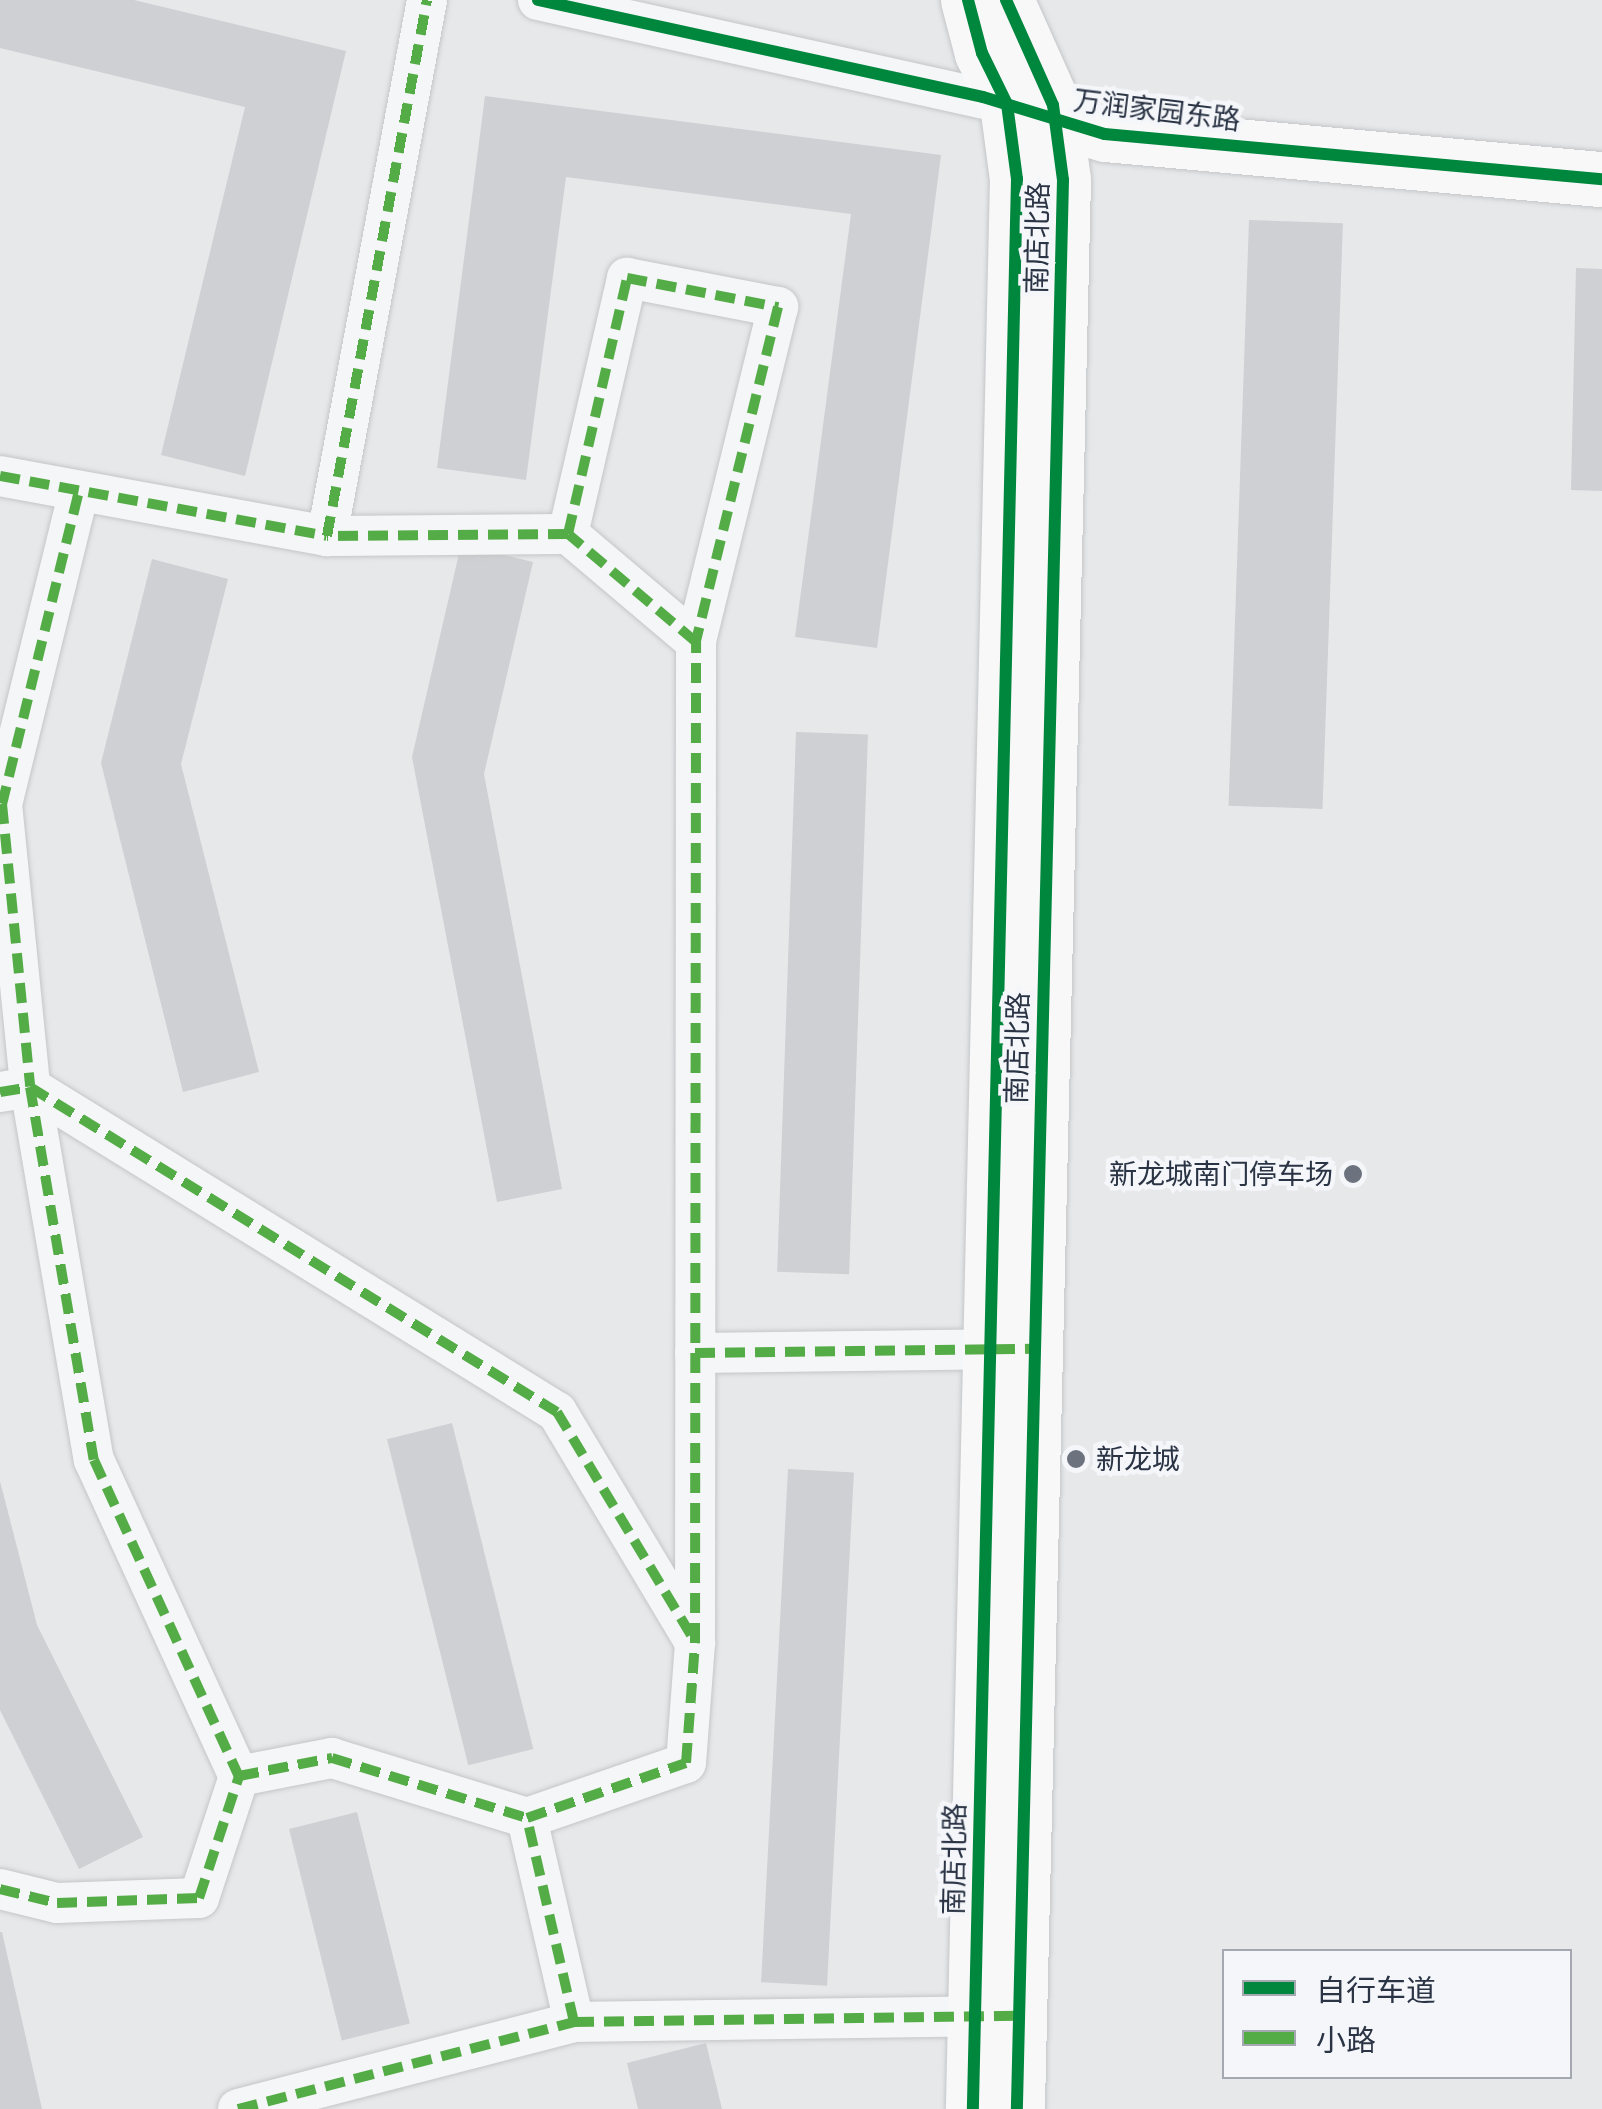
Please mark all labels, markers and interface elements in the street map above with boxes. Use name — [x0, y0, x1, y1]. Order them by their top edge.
street label: 万润家园东路 — [1072, 83, 1242, 137]
street label: 南店北路 — [1019, 182, 1055, 294]
street label: 南店北路 — [999, 992, 1035, 1104]
place label: 新龙城南门停车场 — [1109, 1157, 1333, 1191]
marker: 新龙城南门停车场 — [1342, 1163, 1364, 1185]
place label: 新龙城 — [1096, 1442, 1180, 1476]
marker: 新龙城 — [1065, 1448, 1087, 1470]
street label: 南店北路 — [936, 1803, 972, 1915]
legend — [1222, 1949, 1572, 2079]
text: 自行车道 — [1316, 1972, 1436, 2008]
text: 小路 — [1316, 2022, 1376, 2058]

